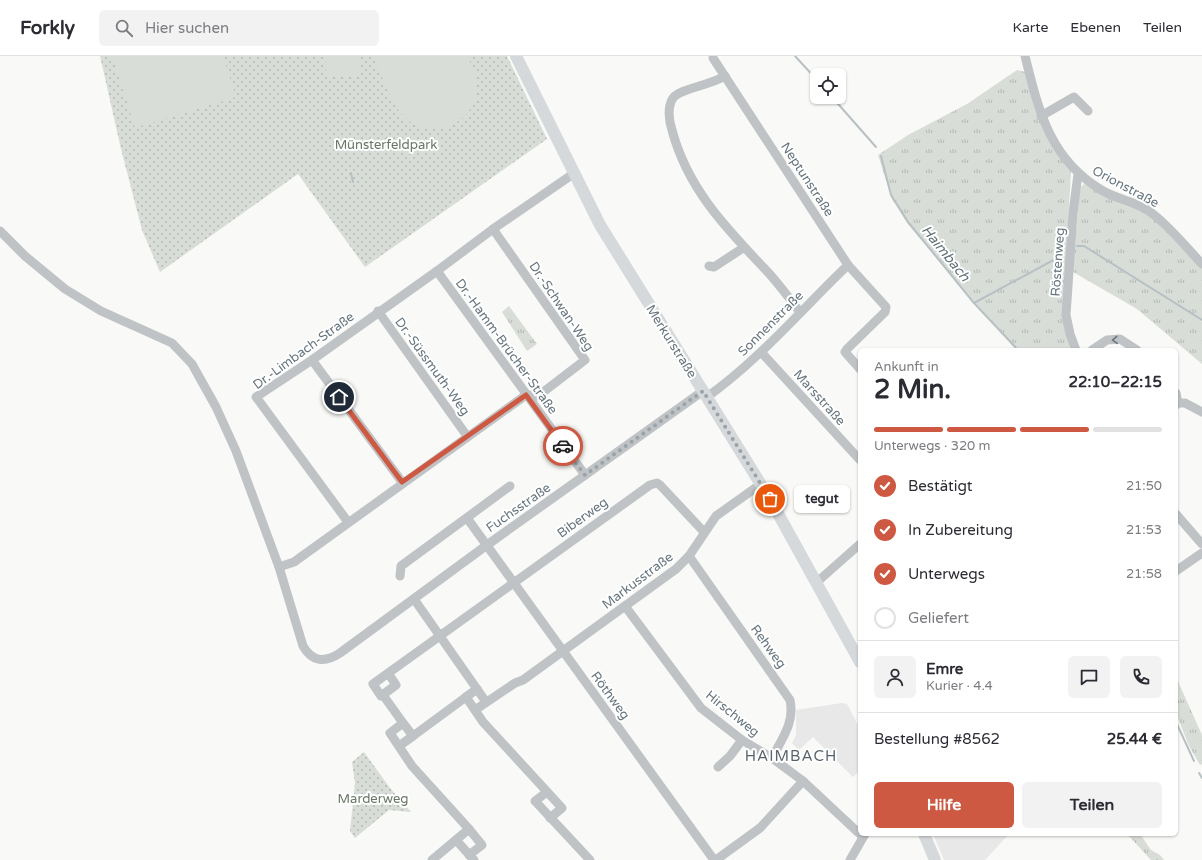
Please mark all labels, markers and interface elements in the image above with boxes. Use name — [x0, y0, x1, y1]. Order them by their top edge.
search box — [99, 10, 379, 46]
text: Forkly — [20, 17, 75, 39]
icon: search — [113, 17, 135, 39]
text: Hier suchen — [145, 19, 229, 37]
text: Karte — [1013, 19, 1048, 36]
text: Ebenen — [1070, 19, 1121, 36]
text: Teilen — [1143, 19, 1182, 36]
map controls — [810, 68, 846, 104]
button: locate — [810, 68, 846, 104]
park label: Münsterfeldpark — [335, 137, 437, 153]
street label: Neptunstraße — [777, 139, 837, 220]
street label: Orionstraße — [1089, 163, 1162, 211]
water label: Haimbach — [918, 222, 974, 285]
street label: Röstenweg — [1048, 227, 1068, 297]
street label: Dr.-Schwan-Weg — [525, 259, 597, 354]
street label: Dr.-Hamm-Brücher-Straße — [452, 276, 561, 417]
street label: Sonnenstraße — [735, 288, 807, 360]
street label: Merkurstraße — [642, 302, 700, 381]
street label: Dr.-Limbach-Straße — [250, 309, 357, 393]
street label: Dr.-Süssmuth-Weg — [391, 315, 473, 419]
one-way arrow — [1112, 335, 1118, 344]
text: Ankunft in — [874, 359, 939, 375]
street label: Marsstraße — [790, 366, 849, 429]
text: 22:10–22:15 — [1069, 373, 1162, 391]
text: 2 Min. — [874, 374, 951, 405]
pin — [322, 380, 356, 414]
icon: home — [328, 386, 350, 408]
courier — [543, 426, 583, 466]
icon: car — [552, 435, 574, 457]
text: Unterwegs · 320 m — [874, 438, 991, 454]
icon: check — [874, 475, 896, 497]
text: Bestätigt — [908, 477, 973, 495]
text: 21:50 — [1126, 478, 1162, 494]
street label: Fuchsstraße — [483, 480, 554, 536]
pin — [753, 482, 787, 516]
callout: tegut — [794, 485, 850, 513]
icon: bag — [759, 488, 781, 510]
text: tegut — [805, 491, 839, 507]
street label: Biberweg — [554, 494, 611, 541]
icon: check — [874, 519, 896, 541]
text: In Zubereitung — [908, 521, 1013, 539]
text: 21:53 — [1126, 522, 1162, 538]
street label: Markusstraße — [599, 549, 676, 613]
icon: check — [874, 563, 896, 585]
text: Unterwegs — [908, 565, 985, 583]
text: 21:58 — [1126, 566, 1162, 582]
text: Geliefert — [908, 609, 969, 627]
street label: Rehweg — [747, 622, 789, 672]
button: person — [874, 656, 916, 698]
button: chat — [1068, 656, 1110, 698]
button: phone — [1120, 656, 1162, 698]
text: Emre — [926, 660, 963, 678]
street label: Röthweg — [587, 668, 633, 723]
text: Kurier · 4.4 — [926, 678, 993, 694]
street label: Hirschweg — [702, 687, 763, 740]
text: Bestellung #8562 — [874, 730, 1000, 748]
text: 25.44 € — [1107, 730, 1162, 748]
district label: HAIMBACH — [745, 747, 837, 765]
button: Hilfe — [874, 782, 1014, 828]
button: Teilen — [1022, 782, 1162, 828]
park label: Marderweg — [338, 791, 408, 807]

